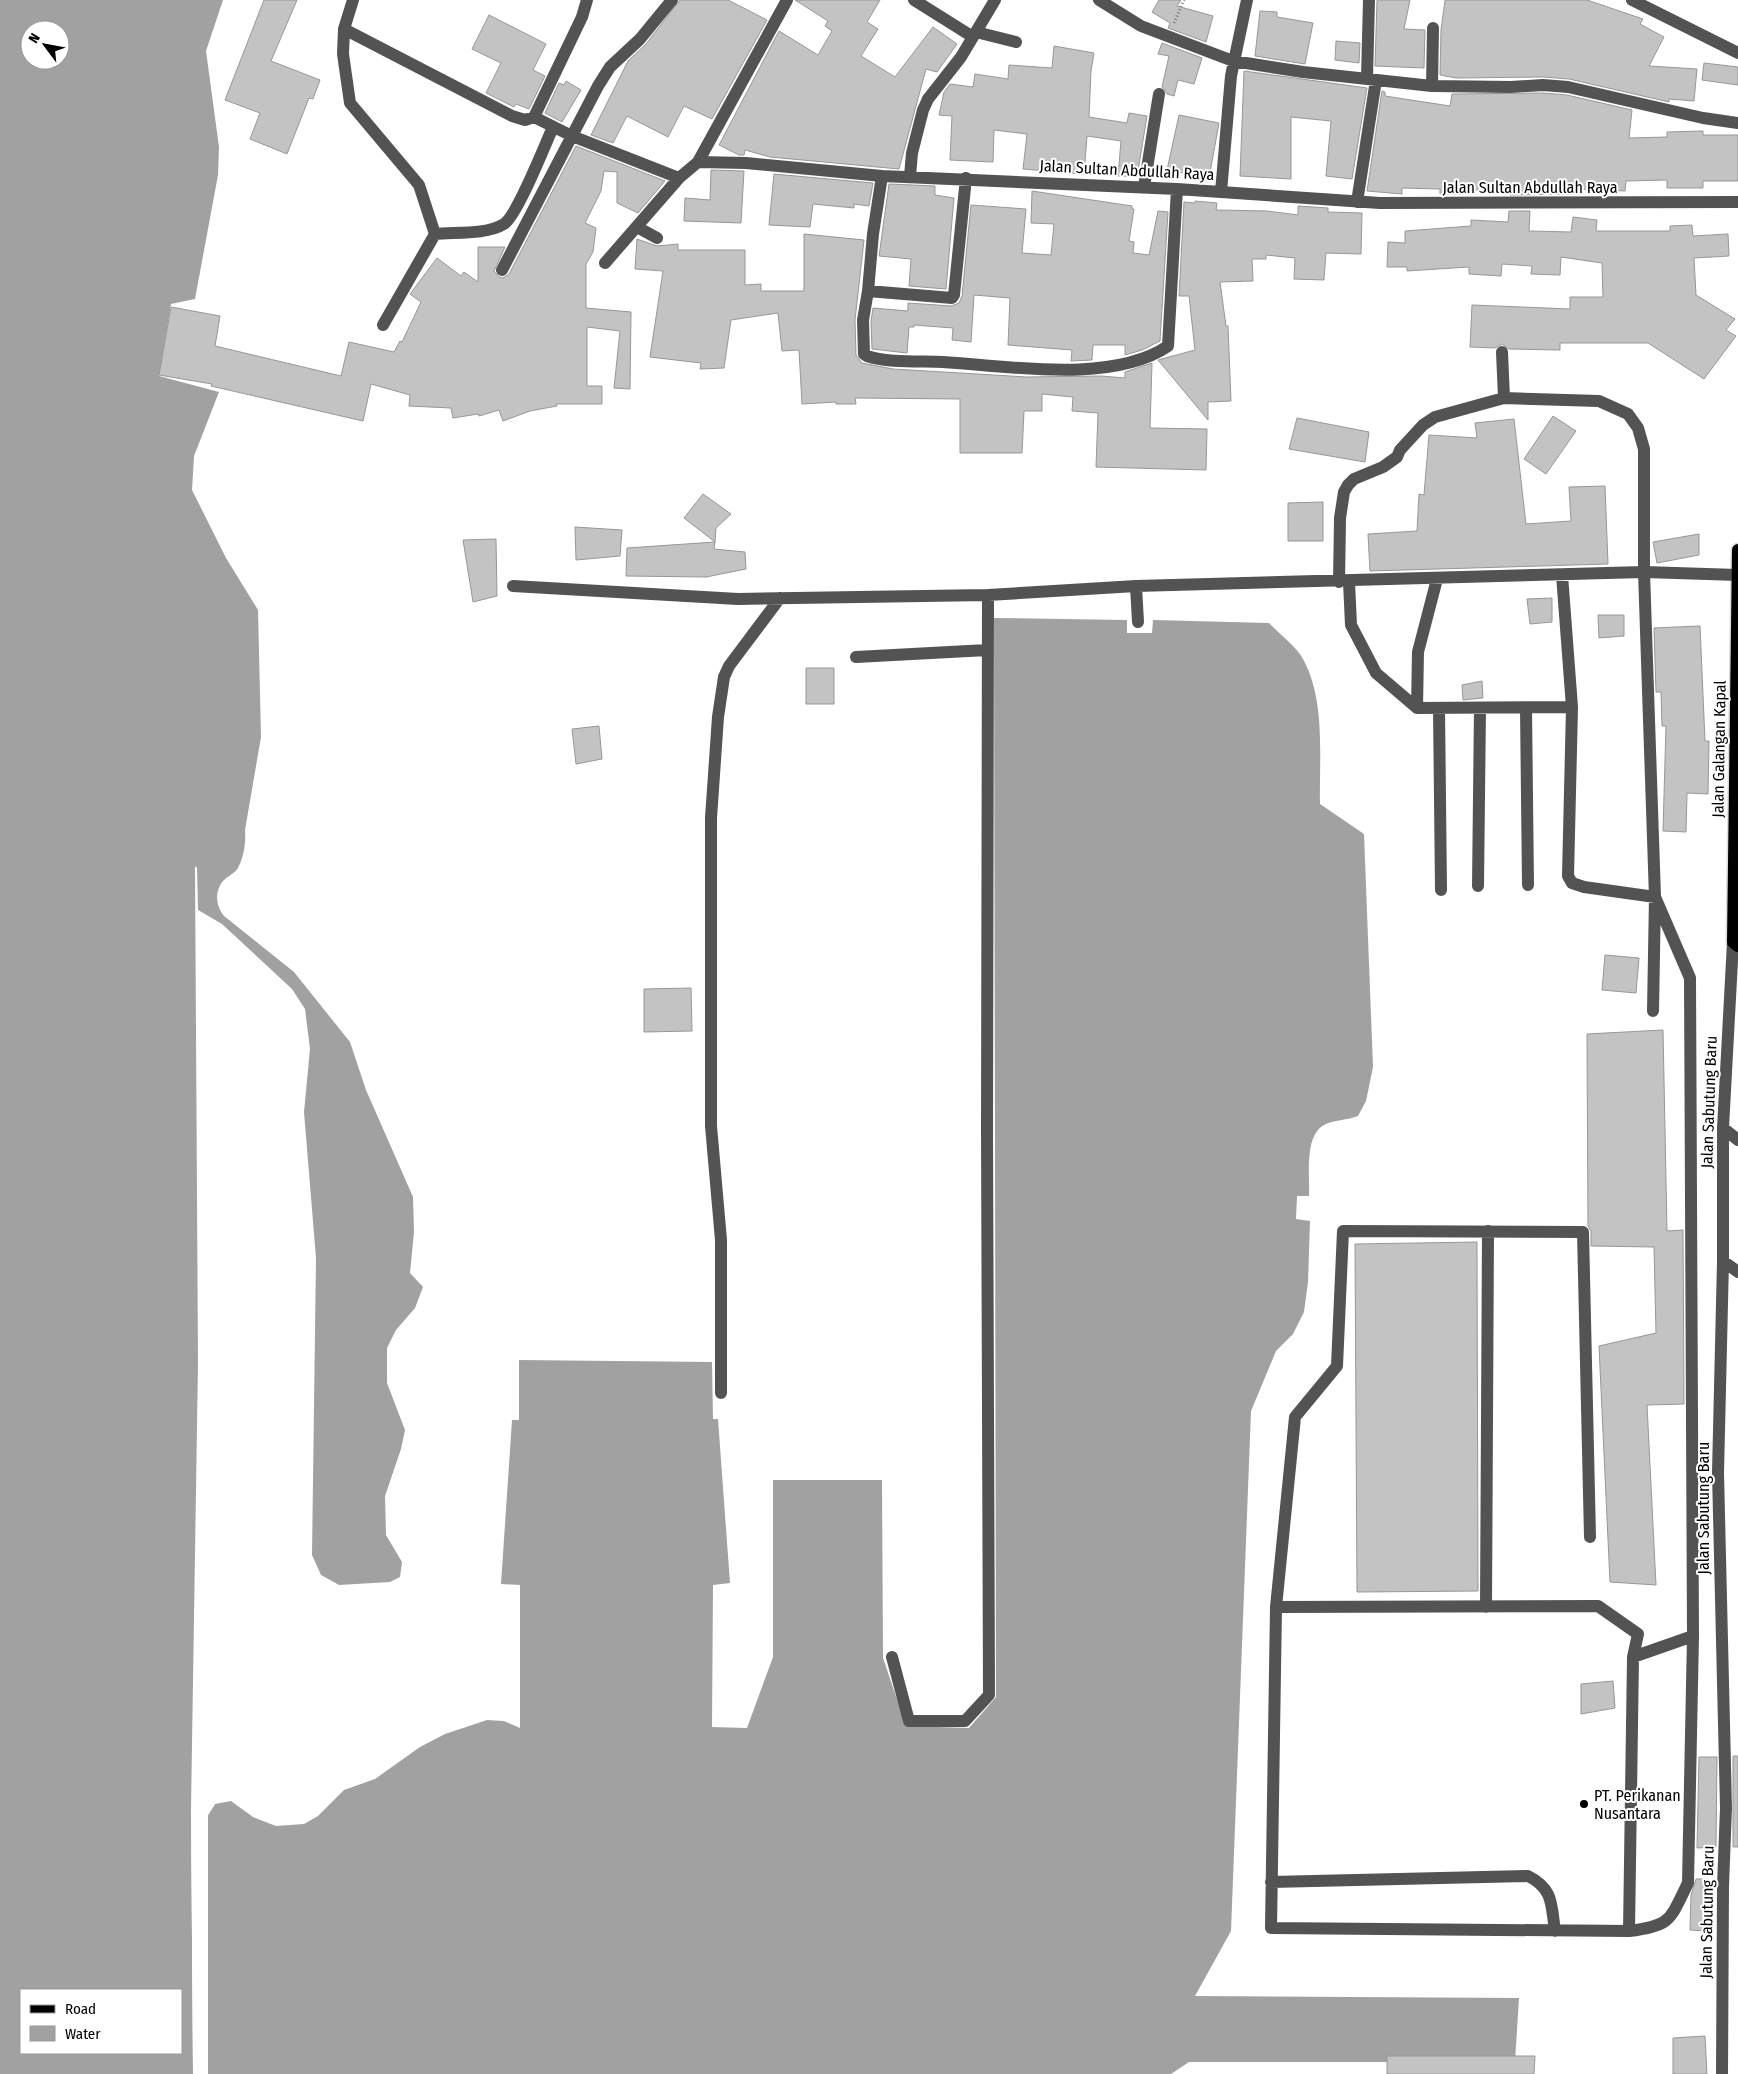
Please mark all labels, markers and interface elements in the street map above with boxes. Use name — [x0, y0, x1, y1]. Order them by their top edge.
north arrow — [20, 20, 70, 70]
text: N — [25, 30, 44, 46]
street label: Jalan Sultan Abdullah Raya — [1039, 156, 1215, 184]
street label: Jalan Sultan Abdullah Raya — [1442, 178, 1618, 197]
street label: Jalan Galangan Kapal — [1708, 680, 1730, 818]
street label: Jalan Sabutung Baru — [1697, 1035, 1721, 1169]
street label: Jalan Sabutung Baru — [1694, 1442, 1713, 1574]
place label: PT. Perikanan Nusantara — [1594, 1786, 1681, 1823]
marker: PT. Perikanan Nusantara — [1578, 1798, 1590, 1810]
street label: Jalan Sabutung Baru — [1696, 1845, 1718, 1979]
legend — [20, 1989, 182, 2054]
text: Road — [65, 2000, 96, 2018]
text: Water — [65, 2025, 101, 2043]

